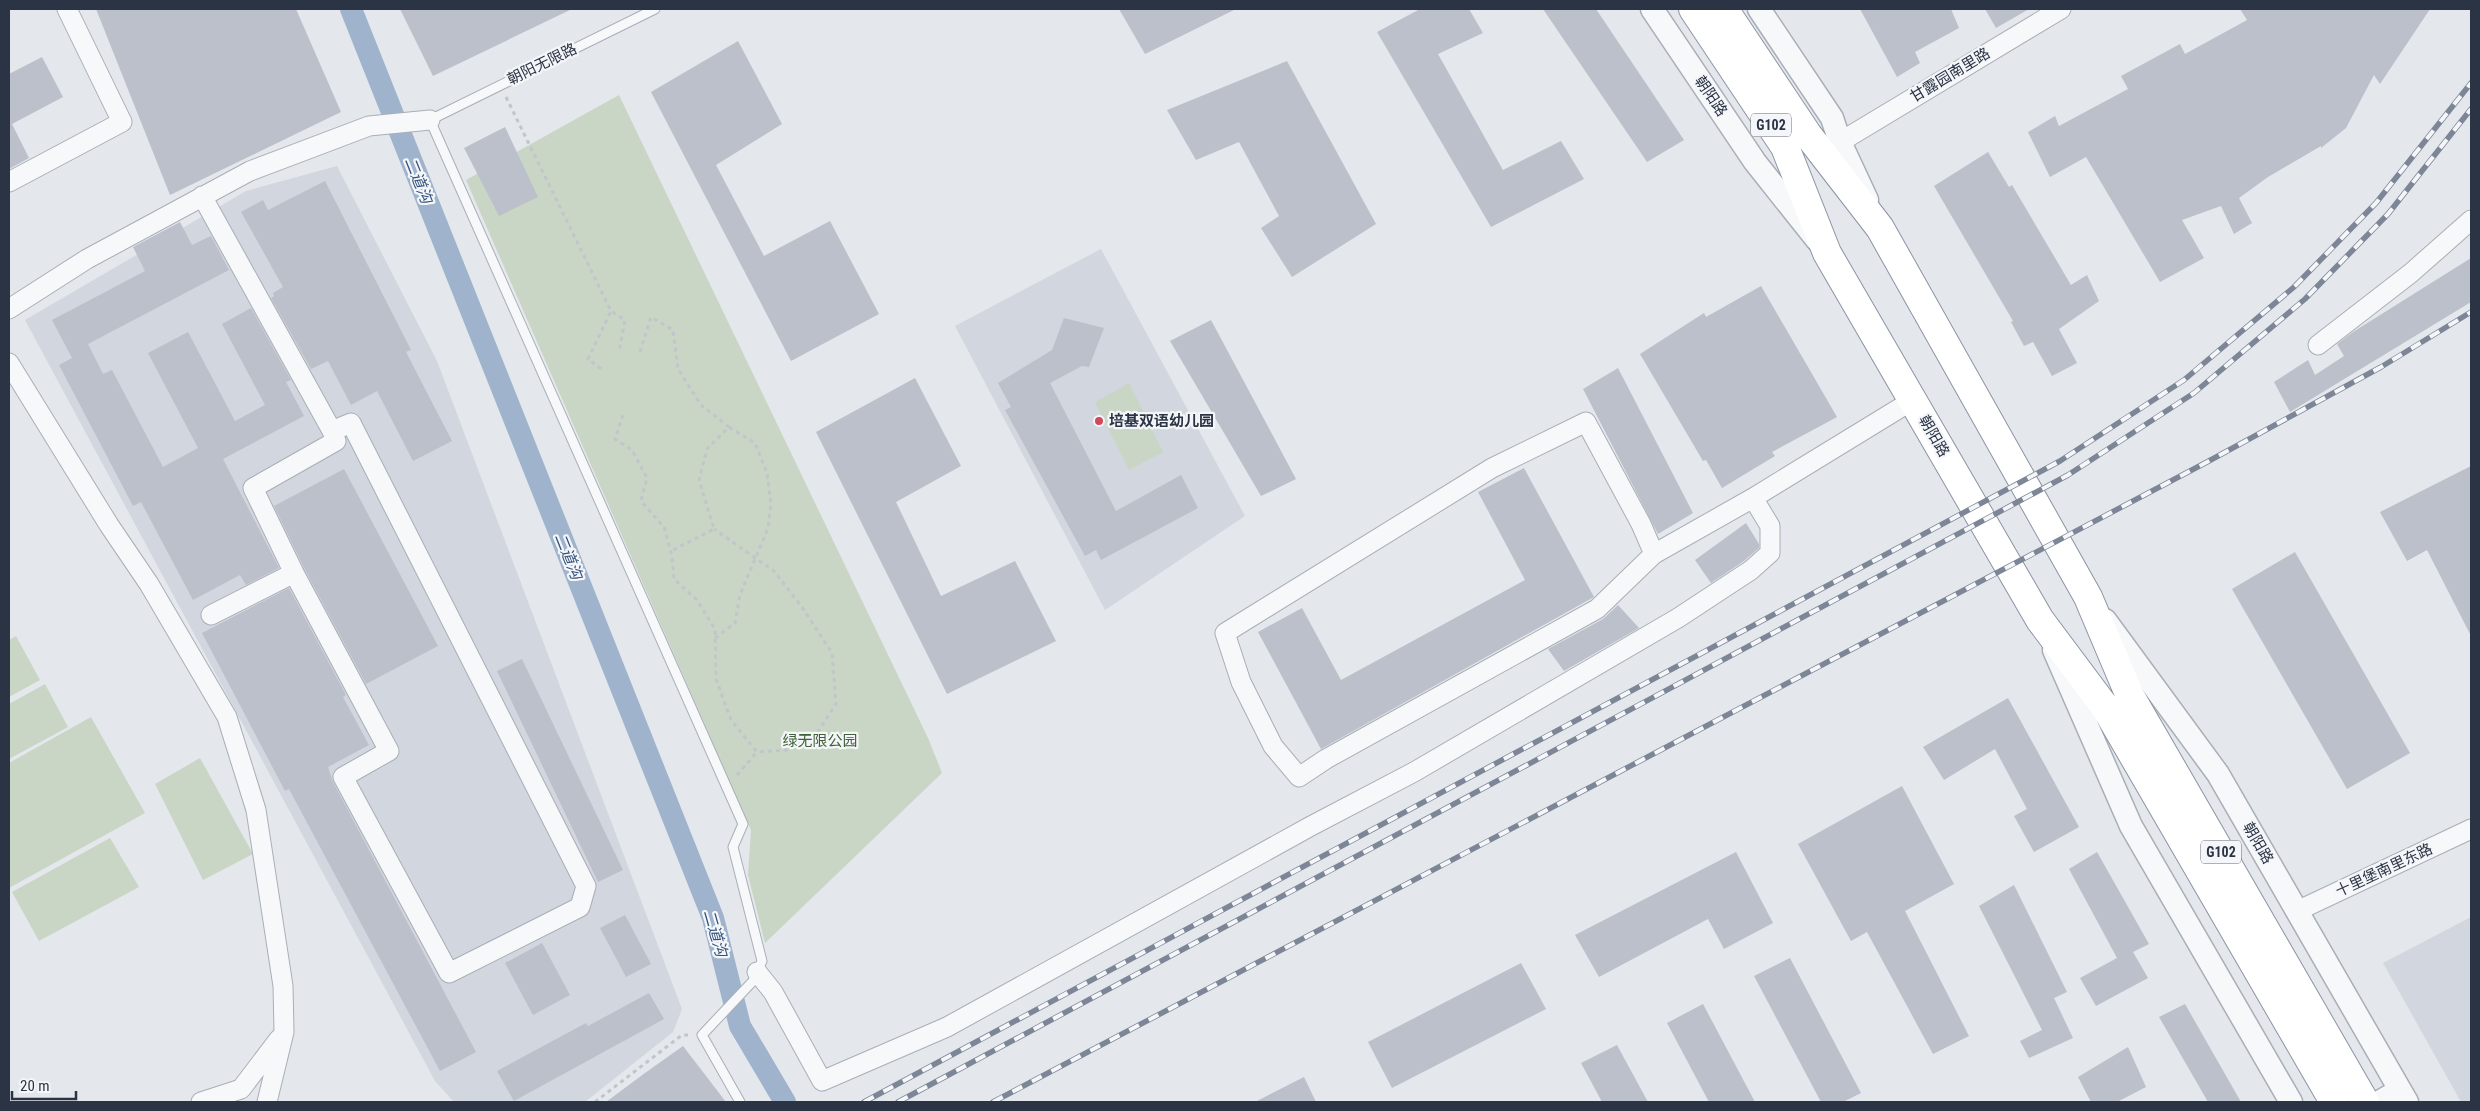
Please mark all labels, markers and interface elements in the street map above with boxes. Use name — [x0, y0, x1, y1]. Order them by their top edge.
street label: 朝阳无限路 — [504, 39, 580, 89]
street label: 甘露园南里路 — [1907, 44, 1993, 106]
street label: 朝阳路 — [1691, 72, 1731, 120]
road number: G102 — [1751, 114, 1791, 136]
water label: 二道沟 — [401, 154, 437, 208]
place label: 培基双语幼儿园 — [1109, 412, 1214, 430]
street label: 朝阳路 — [1915, 412, 1953, 460]
marker: 培基双语幼儿园 — [1093, 415, 1105, 427]
water label: 二道沟 — [551, 530, 587, 584]
park label: 绿无限公园 — [782, 732, 858, 750]
street label: 朝阳路 — [2239, 819, 2277, 867]
road number: G102 — [2201, 840, 2241, 864]
street label: 十里堡南里东路 — [2333, 840, 2435, 900]
water label: 二道沟 — [700, 907, 732, 961]
scale bar — [12, 1068, 76, 1100]
text: 20 m — [20, 1077, 50, 1095]

